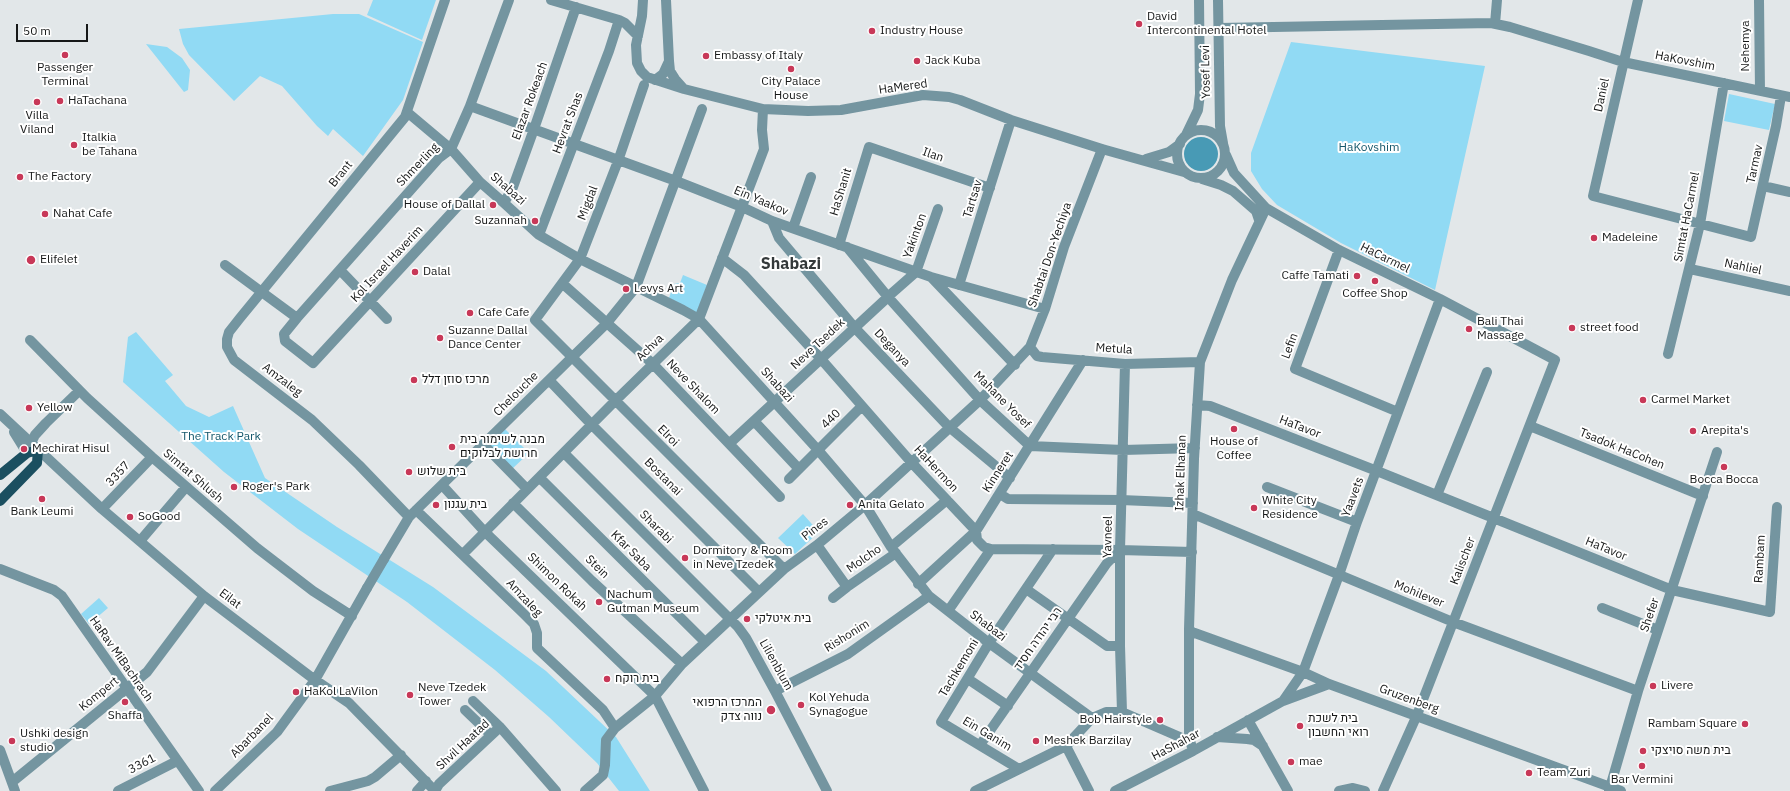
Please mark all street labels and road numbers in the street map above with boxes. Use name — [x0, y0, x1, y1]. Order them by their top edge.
street label: Nehemya — [1739, 20, 1753, 72]
street label: Yosef Levi — [1198, 45, 1214, 99]
street label: HaKovshim — [1654, 48, 1716, 74]
street label: Elazar Rokeach — [509, 60, 551, 142]
street label: HaMered — [878, 76, 928, 98]
street label: Daniel — [1591, 77, 1613, 113]
street label: Hevrat Shas — [550, 90, 586, 156]
street label: Shmerling — [394, 140, 442, 190]
street label: Tarmav — [1744, 143, 1766, 185]
street label: Ilan — [921, 145, 945, 165]
street label: Brant — [326, 158, 356, 190]
street label: HaShanit — [827, 166, 855, 218]
street label: Shabazi — [487, 170, 529, 208]
street label: Simtat HaCarmel — [1671, 171, 1703, 263]
street label: Tartsav — [960, 178, 986, 220]
street label: Ein Yaakov — [732, 183, 790, 219]
street label: Migdal — [575, 184, 601, 222]
street label: Shabtai Don-Yechiya — [1025, 200, 1075, 310]
street label: Yakinton — [900, 212, 930, 260]
street label: Kol Israel Haverim — [348, 223, 426, 305]
street label: HaCarmel — [1358, 240, 1412, 276]
street label: Nahliel — [1723, 256, 1763, 278]
street label: Neve Tsedek — [788, 315, 848, 373]
street label: Deganya — [871, 326, 913, 370]
street label: Achva — [633, 331, 667, 365]
street label: Lefin — [1279, 331, 1301, 361]
street label: Metula — [1095, 341, 1133, 357]
street label: Neve Shalom — [663, 357, 723, 417]
street label: Amzaleg — [259, 360, 305, 400]
street label: Shabazi — [758, 365, 796, 405]
street label: Mahane Yosef — [970, 368, 1034, 432]
street label: Chelouche — [491, 369, 541, 419]
street label: 440 — [818, 406, 844, 432]
street label: HaTavor — [1277, 413, 1323, 441]
street label: Elroi — [654, 422, 682, 450]
street label: Tsadok HaCohen — [1577, 425, 1667, 473]
street label: Izhak Elhanan — [1172, 435, 1190, 511]
street label: HaHermon — [911, 443, 961, 495]
street label: Simtat Shlush — [160, 446, 226, 506]
street label: Kinneret — [979, 449, 1017, 495]
street label: Bostanai — [641, 455, 685, 499]
street label: 3357 — [103, 459, 133, 489]
street label: Yaavets — [1339, 475, 1367, 519]
street label: Sharabi — [636, 507, 676, 547]
street label: Pines — [799, 514, 831, 544]
street label: Yavneel — [1100, 516, 1116, 558]
street label: Kfar Saba — [608, 528, 654, 574]
street label: HaTavor — [1583, 534, 1629, 564]
street label: Kalischer — [1447, 535, 1479, 587]
street label: Rambam — [1752, 535, 1768, 583]
street label: Molcho — [844, 542, 884, 576]
street label: Shimon Rokah — [524, 550, 590, 614]
street label: Stein — [582, 552, 612, 582]
street label: Amzaleg — [503, 576, 545, 620]
street label: Mohilever — [1392, 577, 1446, 611]
street label: Eilat — [216, 586, 244, 612]
street label: Shefer — [1637, 596, 1663, 634]
street label: רבי יהודה חסיד — [1011, 605, 1065, 673]
street label: Shabazi — [967, 608, 1009, 644]
street label: HaRav MiBachrach — [86, 614, 156, 704]
street label: Rishonim — [822, 617, 872, 655]
street label: Tachkemoni — [936, 636, 982, 700]
street label: Lilienblum — [756, 637, 796, 693]
street label: Kompert — [76, 674, 122, 714]
street label: Gruzenberg — [1377, 682, 1441, 716]
street label: Abarbanel — [228, 711, 276, 761]
street label: Ein Ganim — [960, 714, 1014, 754]
street label: Shvil Haatad — [433, 717, 493, 773]
street label: HaShahar — [1149, 726, 1203, 764]
street label: 3361 — [126, 751, 158, 777]

